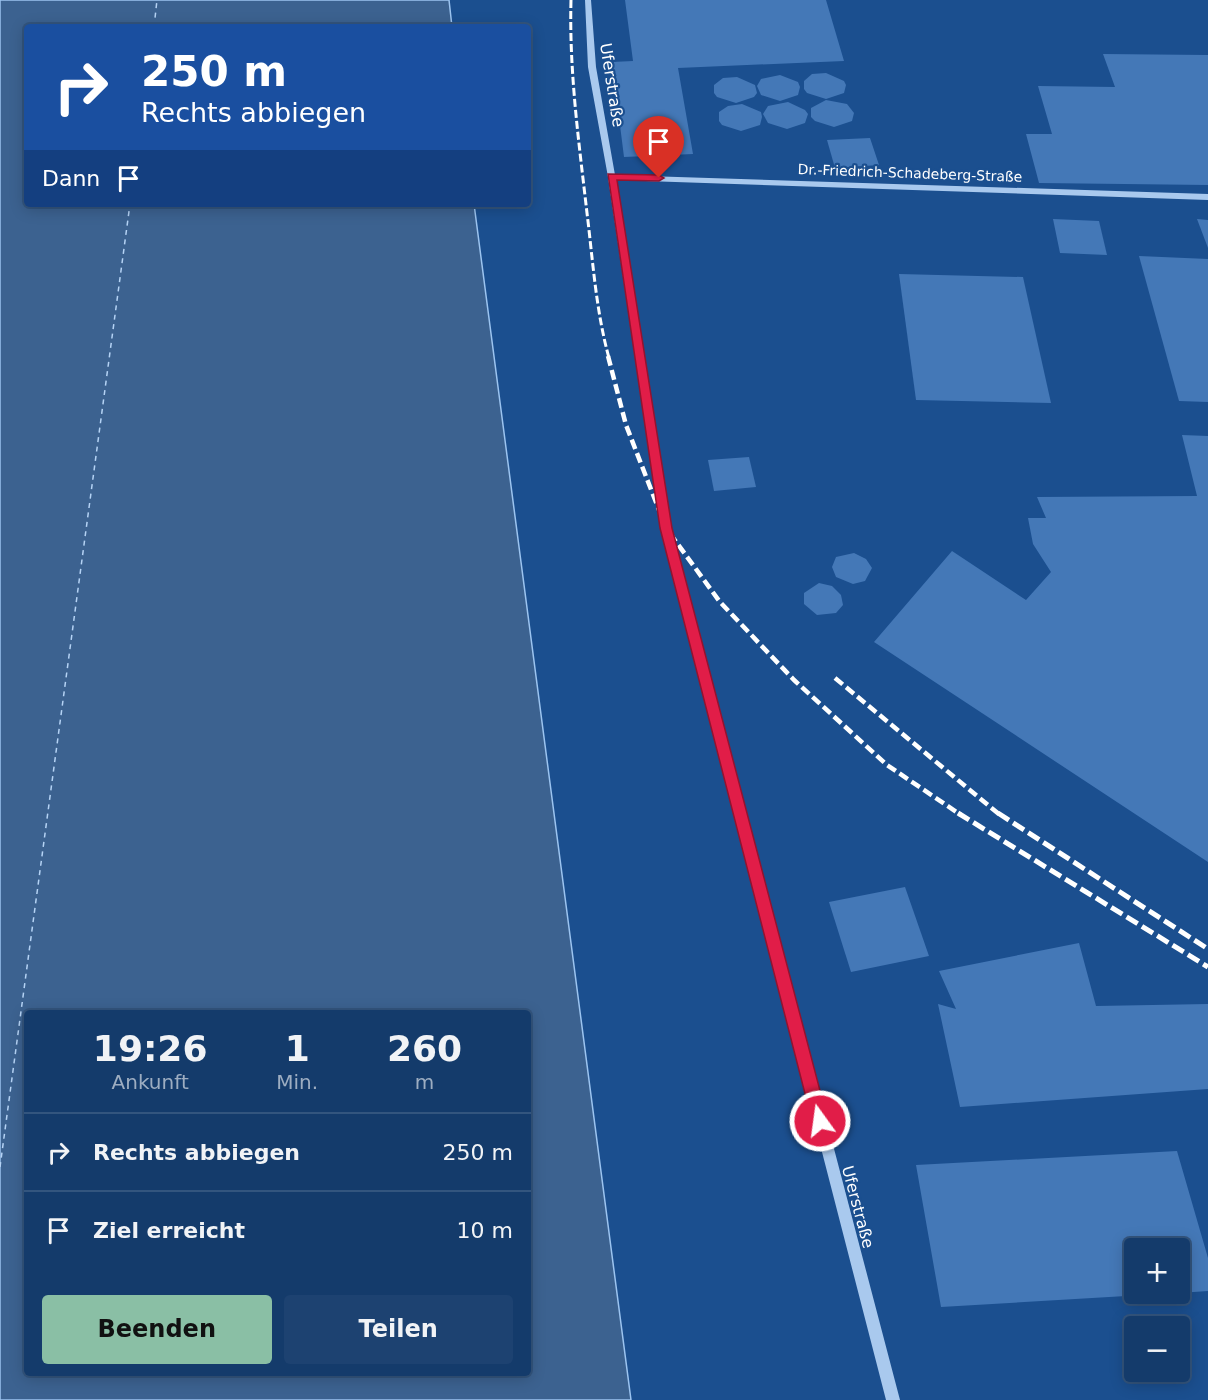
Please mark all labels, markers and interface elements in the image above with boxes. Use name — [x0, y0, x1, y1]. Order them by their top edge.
street label: Uferstraße — [596, 42, 628, 128]
text: 250 m — [141, 47, 287, 96]
icon: right — [42, 48, 120, 126]
text: Rechts abbiegen — [141, 97, 366, 128]
pin — [633, 116, 684, 178]
icon: arrive — [642, 125, 675, 158]
street label: Dr.-Friedrich-Schadeberg-Straße — [797, 161, 1023, 185]
icon: arrive — [112, 162, 145, 195]
text: Dann — [42, 166, 100, 191]
text: 19:26 — [93, 1028, 207, 1069]
text: 1 — [285, 1028, 310, 1069]
text: 260 — [387, 1028, 462, 1069]
text: Ankunft — [112, 1070, 189, 1094]
text: Min. — [276, 1070, 318, 1094]
text: m — [415, 1070, 434, 1094]
position arrow — [788, 1089, 852, 1153]
icon: right — [42, 1136, 75, 1169]
text: Rechts abbiegen — [93, 1140, 300, 1165]
text: 250 m — [443, 1140, 513, 1165]
street label: Uferstraße — [838, 1164, 878, 1250]
icon: arrive — [42, 1214, 75, 1247]
text: Ziel erreicht — [93, 1218, 245, 1243]
text: 10 m — [457, 1218, 513, 1243]
map controls — [1124, 1238, 1190, 1382]
button: + — [1124, 1238, 1190, 1304]
button: Beenden — [42, 1295, 272, 1364]
button: Teilen — [284, 1295, 513, 1364]
button: − — [1124, 1316, 1190, 1382]

